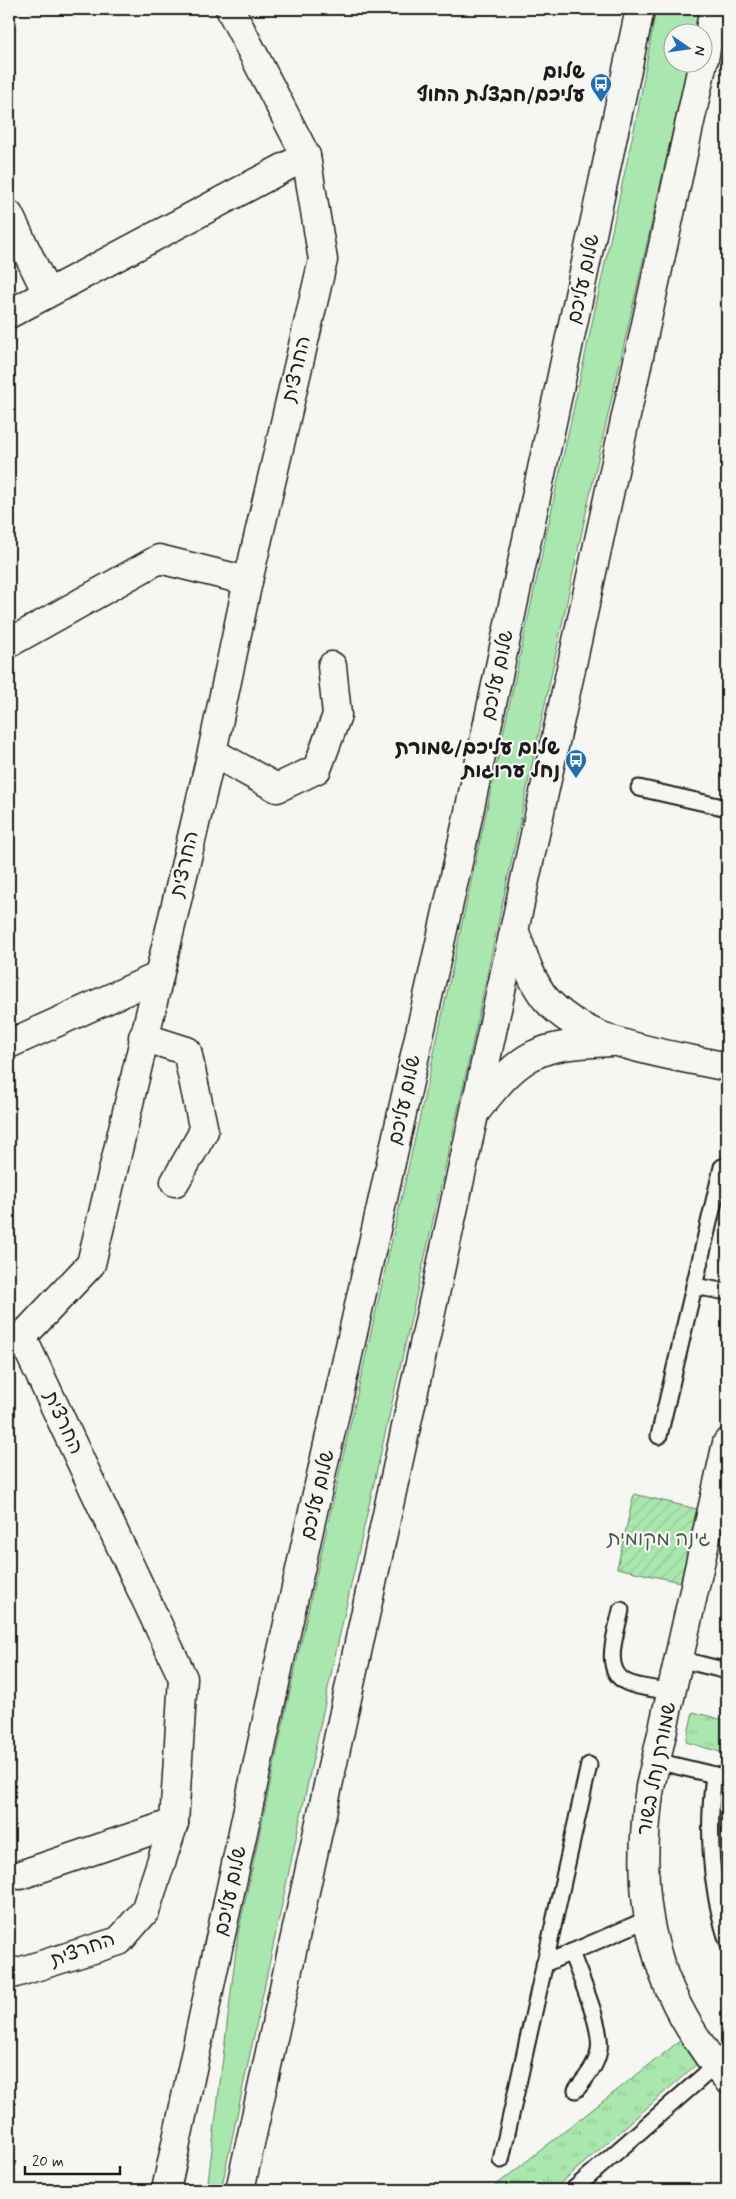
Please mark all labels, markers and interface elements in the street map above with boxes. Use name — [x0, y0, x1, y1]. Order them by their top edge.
north arrow — [664, 22, 714, 72]
text: N — [690, 44, 710, 57]
place label: שלום עליכם/חבצלת החוף — [417, 59, 585, 109]
bus stop icon: שלום עליכם/חבצלת החוף — [589, 72, 613, 103]
street label: שלום עליכם — [561, 231, 607, 327]
street label: החרצית — [276, 333, 318, 406]
street label: שלום עליכם — [475, 627, 521, 723]
place label: שלום עליכם/שמורת נחל ערוגות — [395, 735, 560, 785]
bus stop icon: שלום עליכם/שמורת נחל ערוגות — [564, 748, 588, 779]
street label: החרצית — [164, 828, 206, 901]
street label: שלום עליכם — [382, 1052, 428, 1148]
street label: החרצית — [36, 1386, 89, 1459]
street label: שלום עליכם — [295, 1447, 341, 1543]
park label: גינה מקומית — [606, 1526, 711, 1553]
street label: שמורת נחל בשור — [631, 1700, 683, 1838]
street label: שלום עליכם — [208, 1843, 254, 1939]
street label: החרצית — [46, 1926, 119, 1975]
scale bar — [25, 2144, 120, 2176]
text: 20 m — [32, 2152, 64, 2172]

